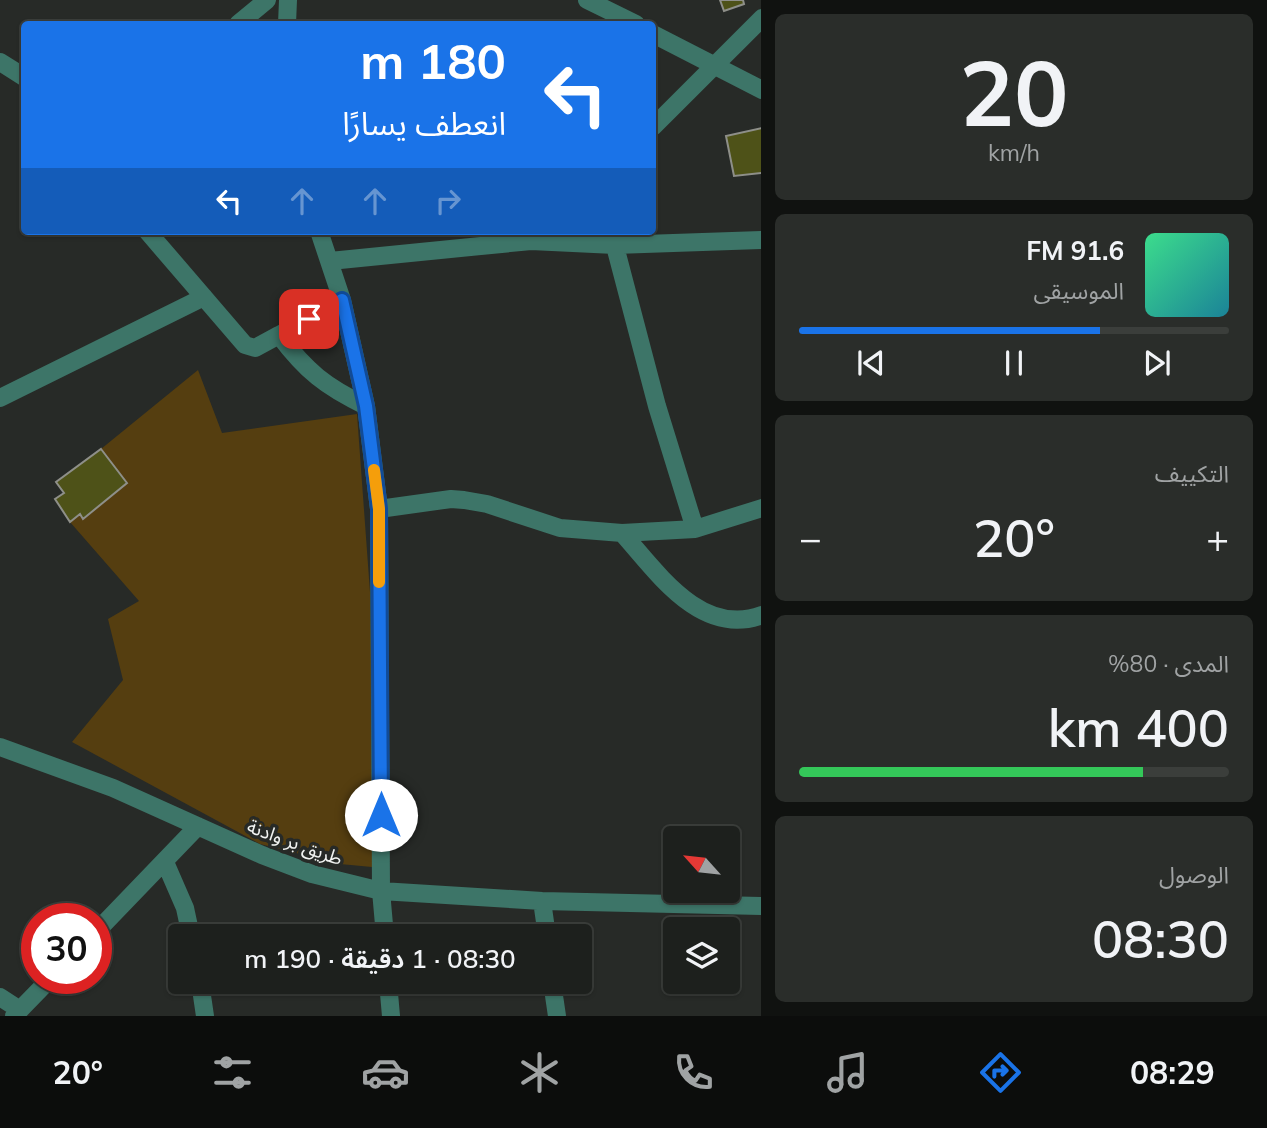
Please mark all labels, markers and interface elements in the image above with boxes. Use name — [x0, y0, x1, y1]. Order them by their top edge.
text: 180 m — [360, 30, 506, 91]
text: 20 — [959, 35, 1069, 149]
icon: left — [530, 49, 621, 140]
text: انعطف يسارًا — [342, 103, 506, 143]
text: km/h — [988, 138, 1040, 167]
icon: left — [210, 182, 248, 220]
icon: ahead — [283, 182, 321, 220]
icon: ahead — [356, 182, 394, 220]
icon: right — [429, 182, 467, 220]
text: 91.6 FM — [1026, 234, 1124, 267]
text: الموسيقى — [1033, 276, 1124, 305]
pin — [279, 289, 339, 349]
icon: arrive — [290, 300, 328, 338]
icon: previous — [852, 344, 890, 382]
icon: pause — [995, 344, 1033, 382]
icon: next — [1138, 344, 1176, 382]
text: التكييف — [1155, 459, 1229, 488]
text: 20° — [973, 505, 1055, 570]
text: − — [799, 514, 822, 562]
text: + — [1206, 514, 1229, 562]
text: المدى · 80% — [1108, 649, 1229, 678]
text: 400 km — [1048, 695, 1229, 760]
position arrow — [344, 778, 418, 852]
street label: طريق بر وادنة — [244, 814, 346, 870]
north arrow — [663, 826, 740, 903]
map controls — [663, 826, 740, 994]
text: الوصول — [1159, 860, 1229, 889]
speed limit sign: 30 — [21, 903, 112, 994]
text: 08:30 — [1092, 906, 1229, 971]
button: layers — [663, 917, 740, 994]
text: 08:30 · 1 دقيقة · 190 m — [244, 942, 516, 975]
icon: filters — [208, 1048, 257, 1097]
icon: car — [361, 1048, 410, 1097]
icon: climate — [515, 1048, 564, 1097]
icon: phone — [669, 1048, 718, 1097]
icon: music — [823, 1048, 872, 1097]
icon: directions — [976, 1048, 1025, 1097]
text: 20° — [52, 1052, 103, 1092]
text: 08:29 — [1130, 1052, 1215, 1092]

